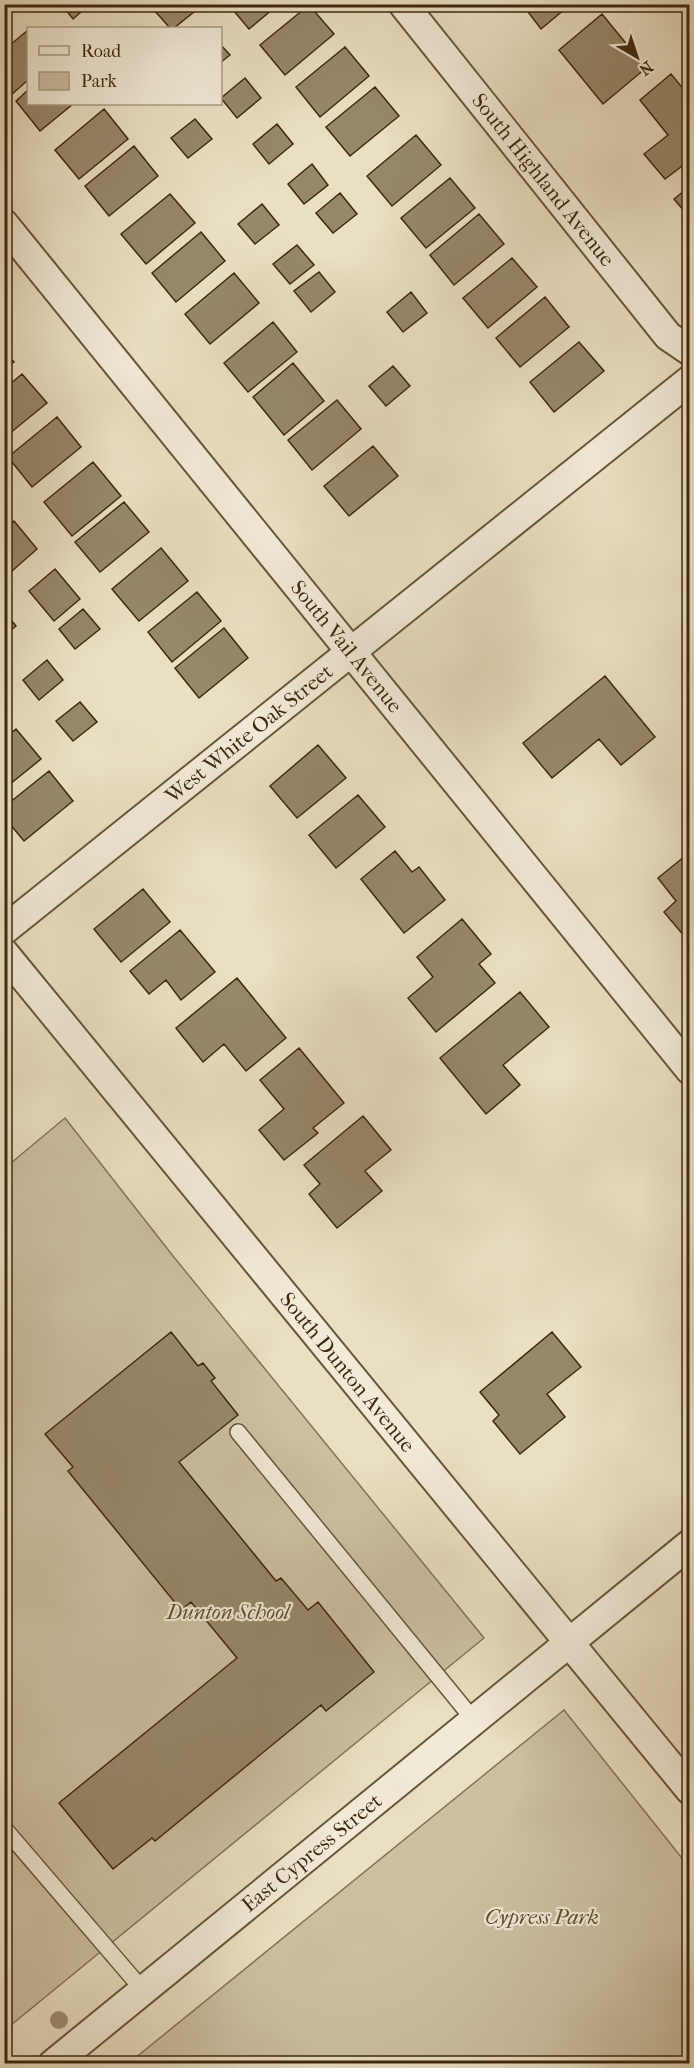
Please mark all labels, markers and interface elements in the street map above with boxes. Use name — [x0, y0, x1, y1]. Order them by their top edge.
legend — [27, 27, 222, 105]
north arrow — [607, 27, 667, 87]
text: Road — [81, 41, 121, 62]
text: N — [635, 57, 657, 80]
text: Park — [81, 71, 118, 92]
street label: South Highland Avenue — [467, 89, 620, 271]
street label: South Vail Avenue — [286, 576, 407, 718]
street label: West White Oak Street — [160, 659, 338, 808]
street label: South Dunton Avenue — [275, 1287, 420, 1457]
park label: Dunton School — [165, 1600, 292, 1624]
street label: East Cypress Street — [237, 1788, 387, 1917]
park label: Cypress Park — [485, 1905, 599, 1929]

